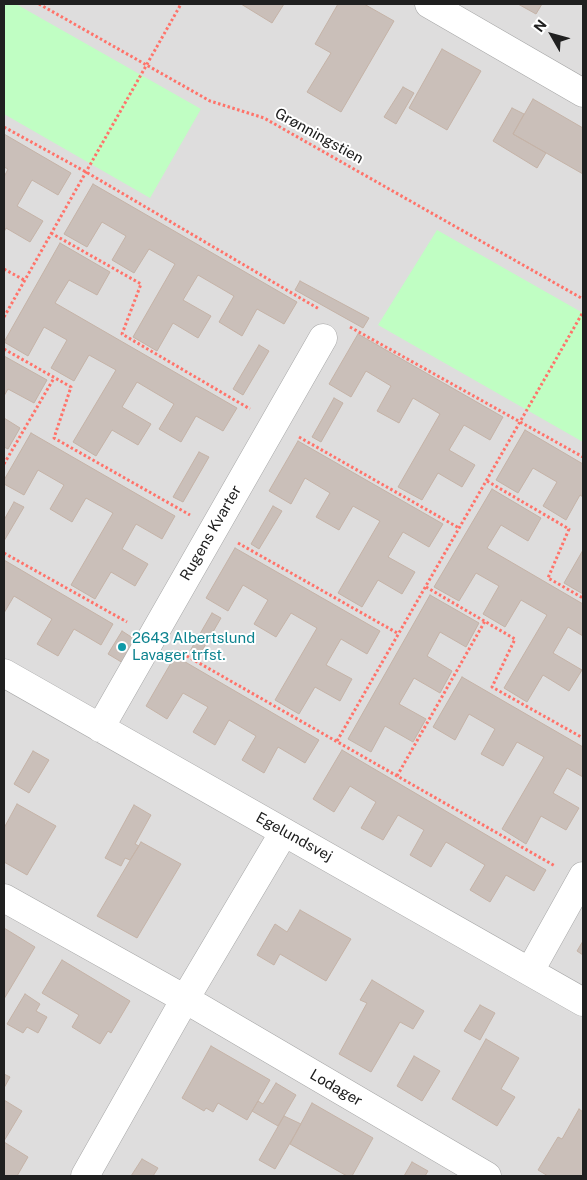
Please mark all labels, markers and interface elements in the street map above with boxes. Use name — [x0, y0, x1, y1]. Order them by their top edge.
north arrow — [527, 10, 577, 60]
text: N — [530, 17, 550, 35]
street label: Grønningstien — [272, 104, 366, 168]
street label: Rugens Kvarter — [176, 482, 246, 584]
place label: 2643 Albertslund Lavager trfst. — [132, 629, 255, 664]
marker: 2643 Albertslund Lavager trfst. — [116, 641, 128, 653]
street label: Egelundsvej — [253, 809, 335, 865]
street label: Lodager — [307, 1066, 365, 1110]

